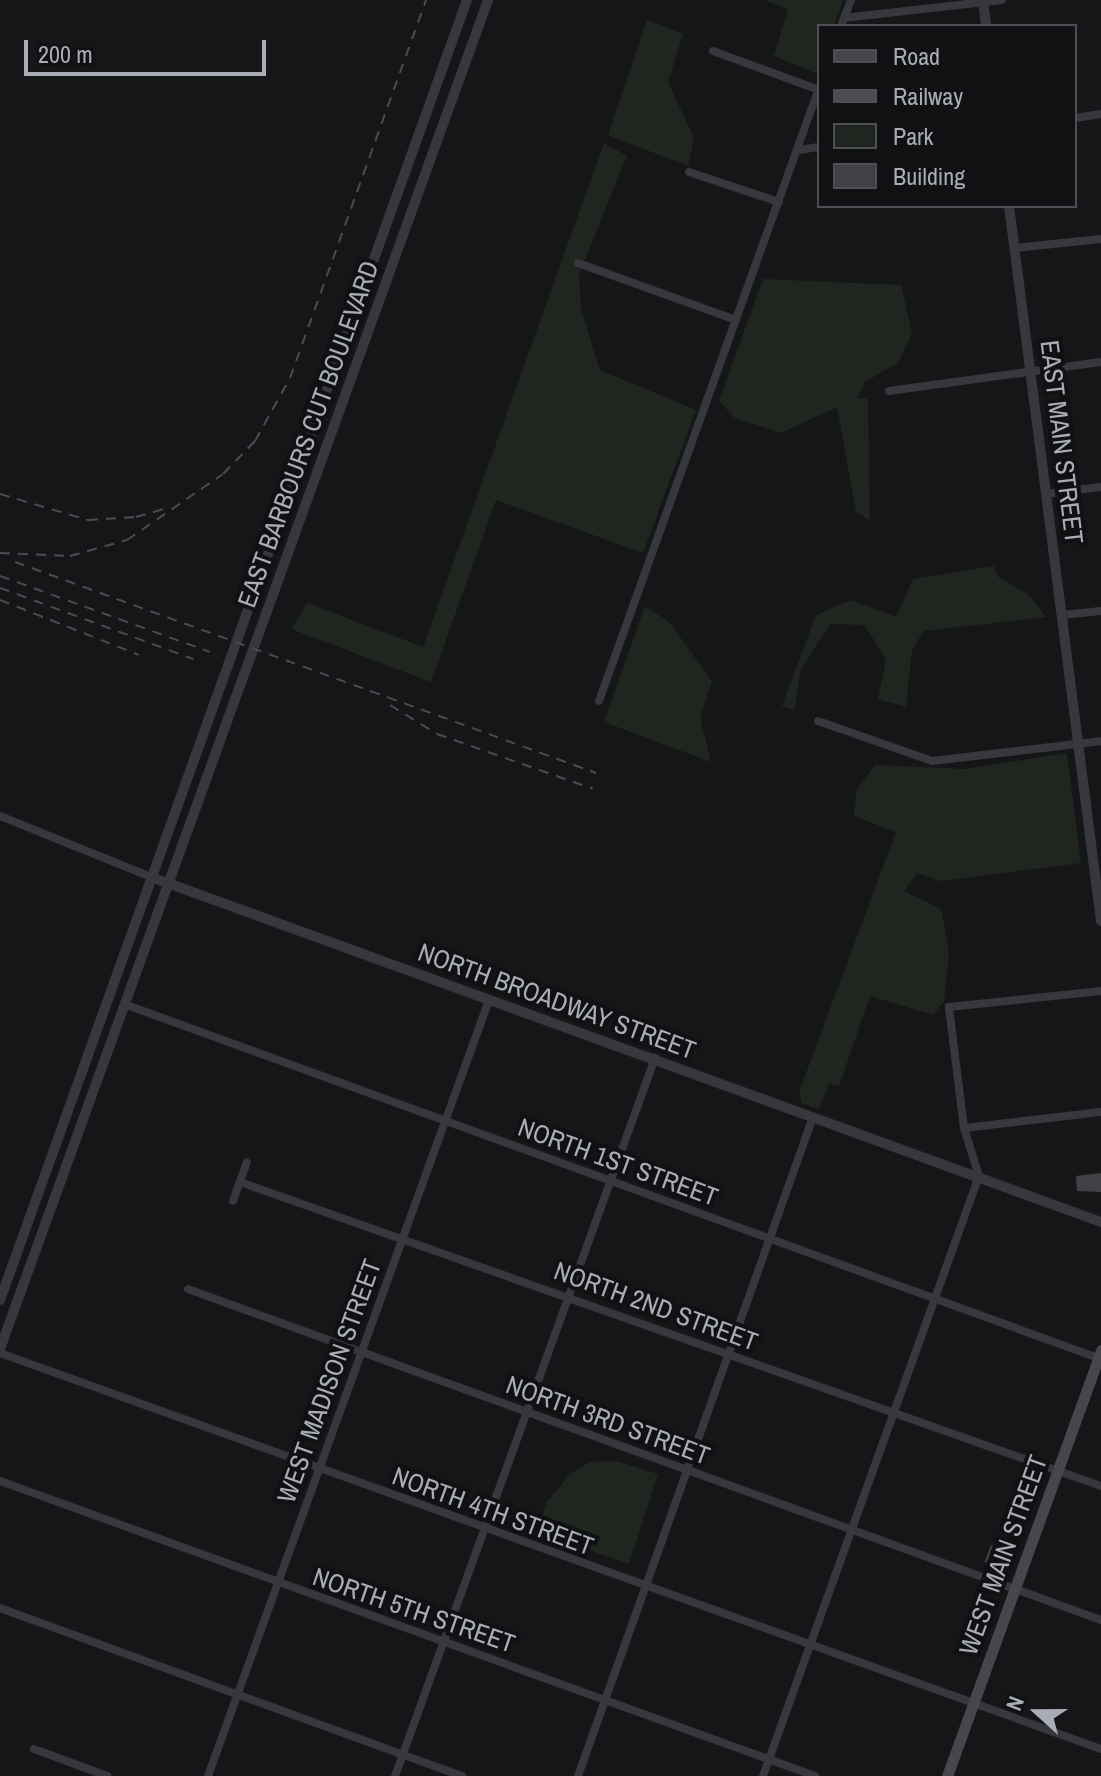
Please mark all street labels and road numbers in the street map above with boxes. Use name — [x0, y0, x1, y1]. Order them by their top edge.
street label: EAST BARBOURS CUT BOULEVARD — [231, 256, 385, 612]
street label: EAST MAIN STREET — [1034, 338, 1090, 546]
street label: NORTH BROADWAY STREET — [414, 936, 700, 1066]
street label: NORTH 1ST STREET — [514, 1111, 722, 1213]
street label: WEST MADISON STREET — [270, 1255, 388, 1507]
street label: NORTH 2ND STREET — [550, 1255, 762, 1357]
street label: NORTH 3RD STREET — [502, 1369, 714, 1471]
street label: WEST MAIN STREET — [952, 1451, 1054, 1659]
street label: NORTH 4TH STREET — [388, 1460, 598, 1562]
street label: NORTH 5TH STREET — [309, 1561, 519, 1659]

